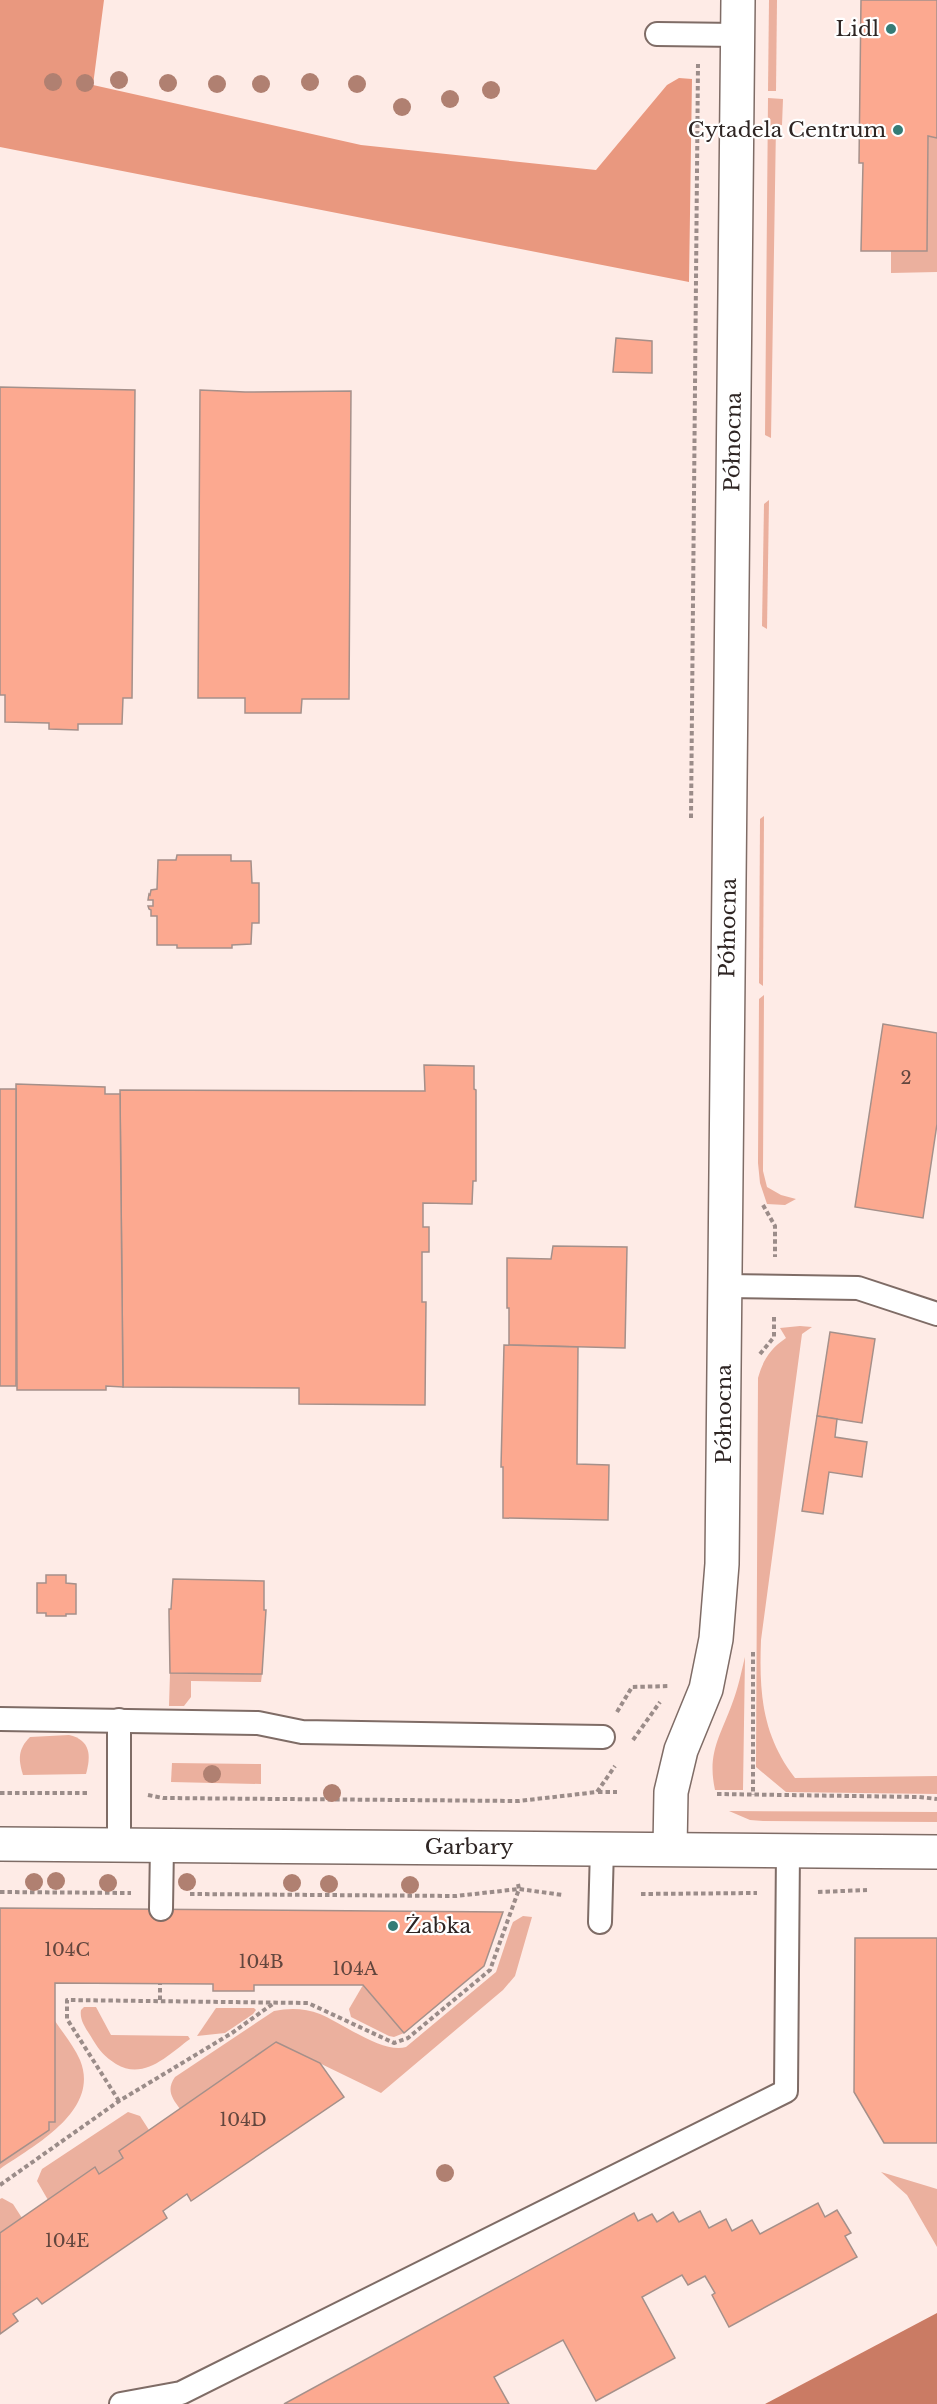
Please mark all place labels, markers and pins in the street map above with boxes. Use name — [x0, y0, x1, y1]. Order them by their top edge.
place label: Lidl — [836, 16, 879, 42]
marker: Lidl — [884, 22, 898, 36]
place label: Cytadela Centrum — [688, 117, 886, 143]
marker: Cytadela Centrum — [891, 123, 905, 137]
place label: Żabka — [405, 1913, 471, 1939]
marker: Żabka — [386, 1919, 400, 1933]

